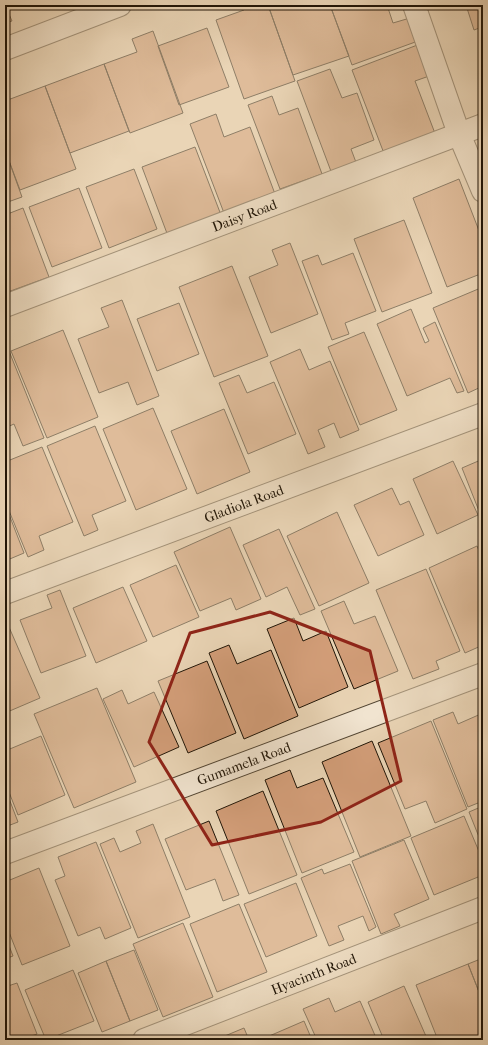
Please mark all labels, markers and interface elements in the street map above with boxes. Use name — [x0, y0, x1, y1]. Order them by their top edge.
street label: Daisy Road — [210, 196, 280, 236]
street label: Gladiola Road — [202, 481, 286, 527]
street label: Gumamela Road — [195, 739, 294, 789]
street label: Hyacinth Road — [269, 950, 359, 999]

